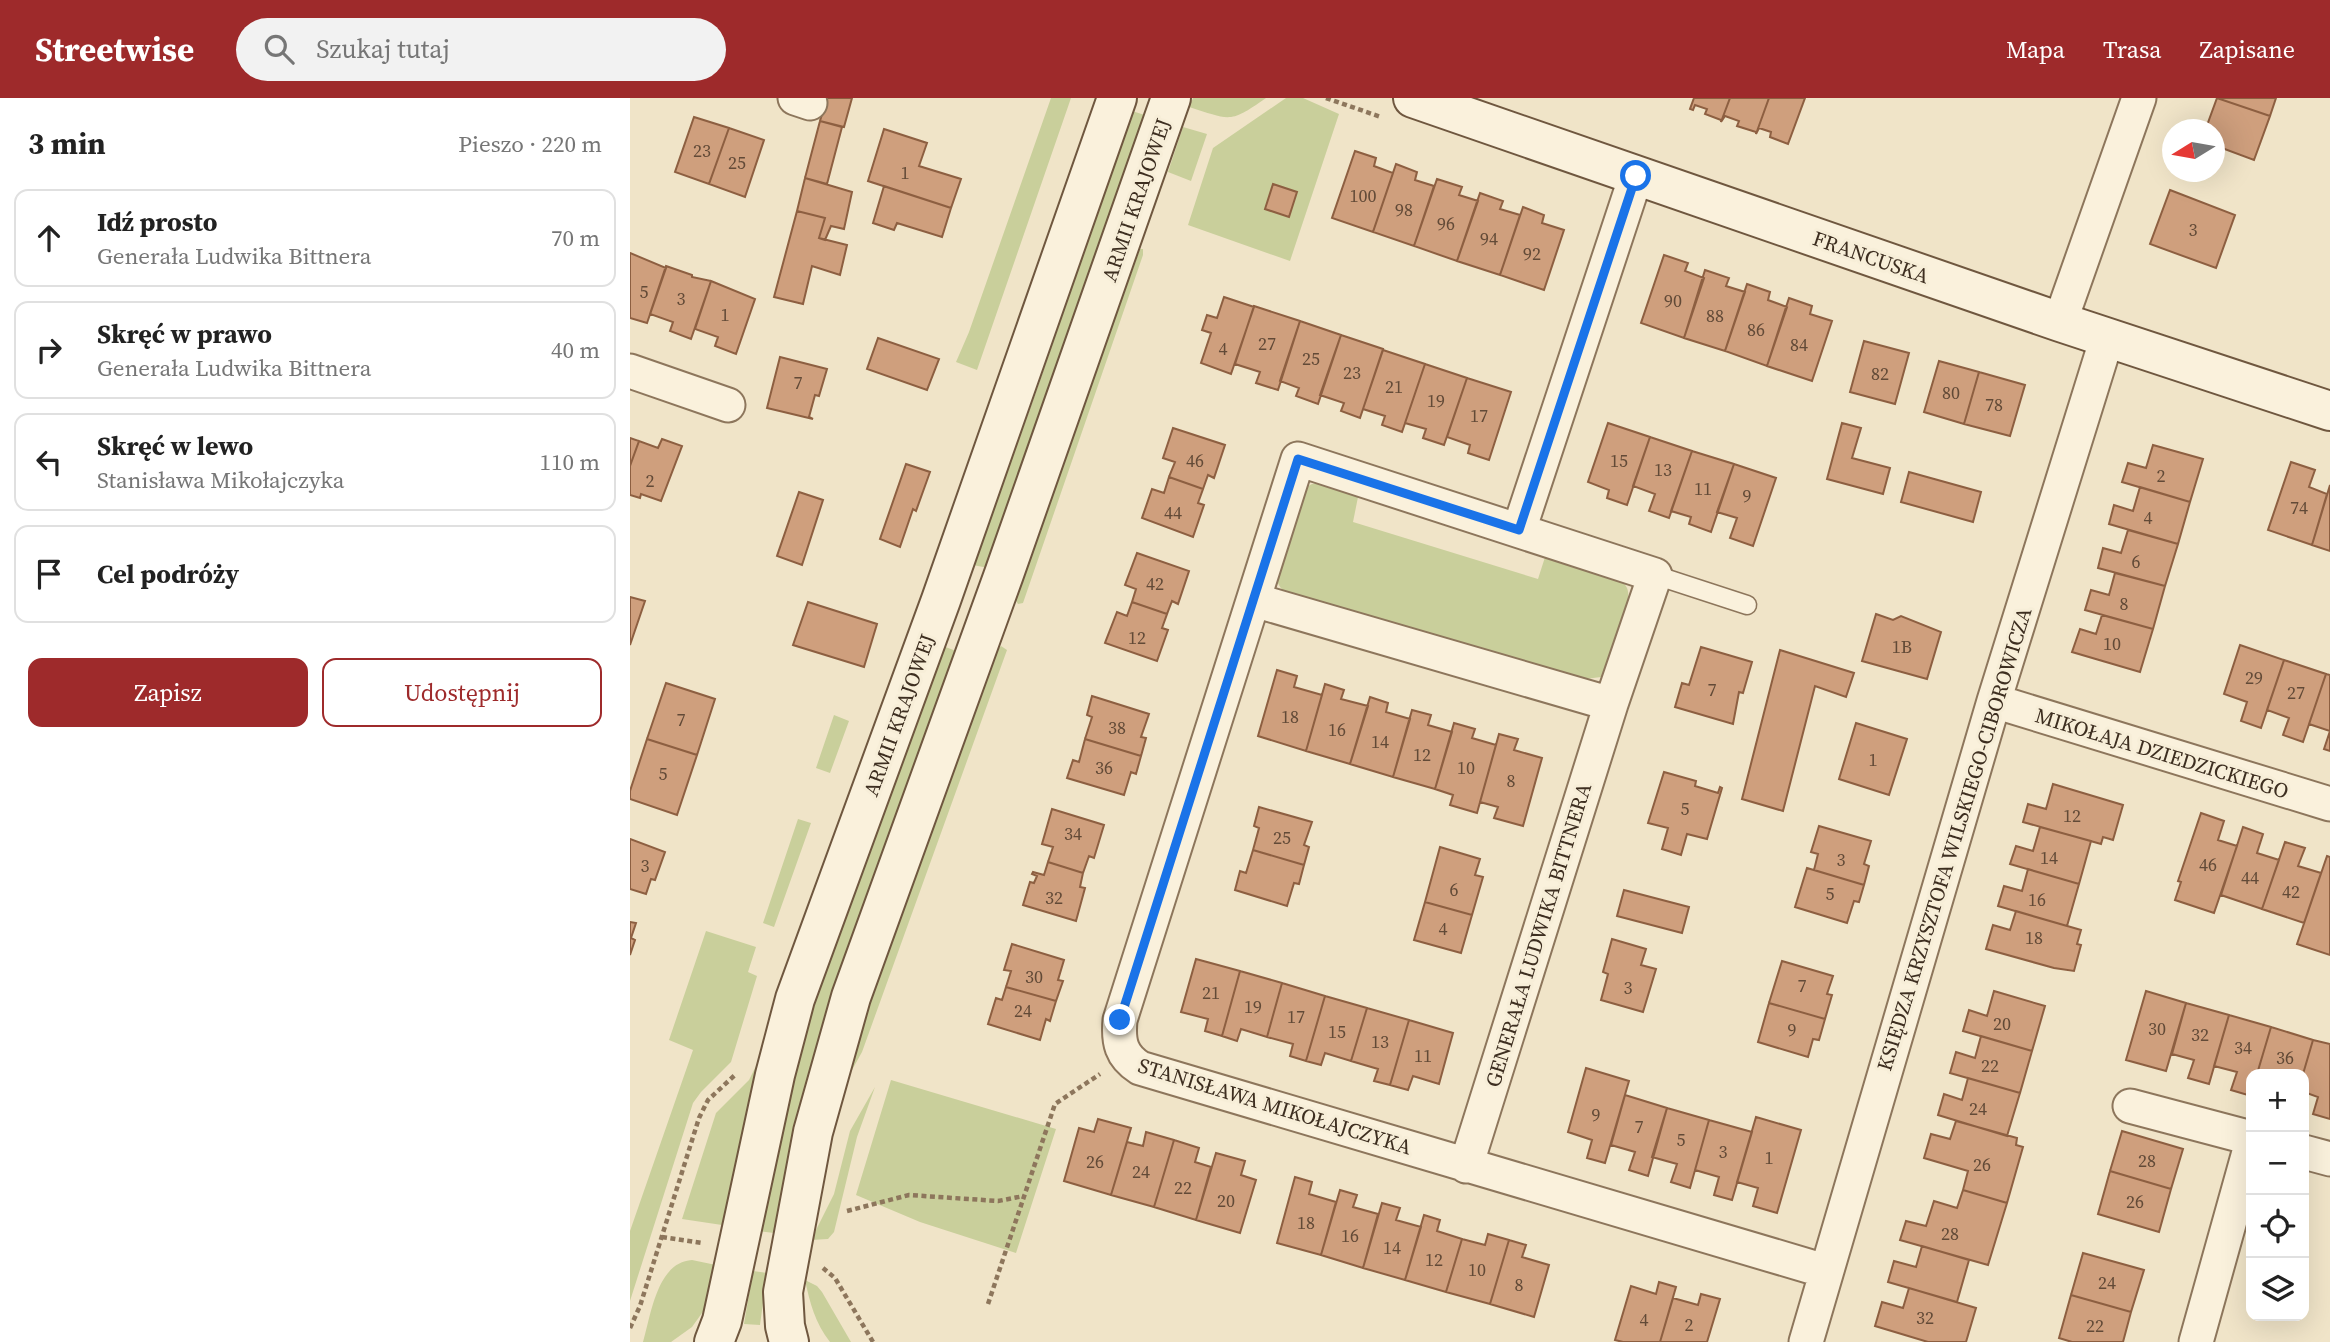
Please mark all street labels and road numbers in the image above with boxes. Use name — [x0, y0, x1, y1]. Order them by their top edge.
street label: ARMII KRAJOWEJ — [1094, 114, 1178, 286]
street label: FRANCUSKA — [1809, 224, 1933, 290]
street label: KSIĘDZA KRZYSZTOFA WILSKIEGO-CIBOROWICZA — [1869, 604, 2039, 1074]
street label: ARMII KRAJOWEJ — [856, 630, 942, 800]
street label: MIKOŁAJA DZIEDZICKIEGO — [2032, 701, 2292, 805]
street label: GENERAŁA LUDWIKA BITTNERA — [1478, 779, 1598, 1091]
street label: STANISŁAWA MIKOŁAJCZYKA — [1135, 1051, 1415, 1161]

